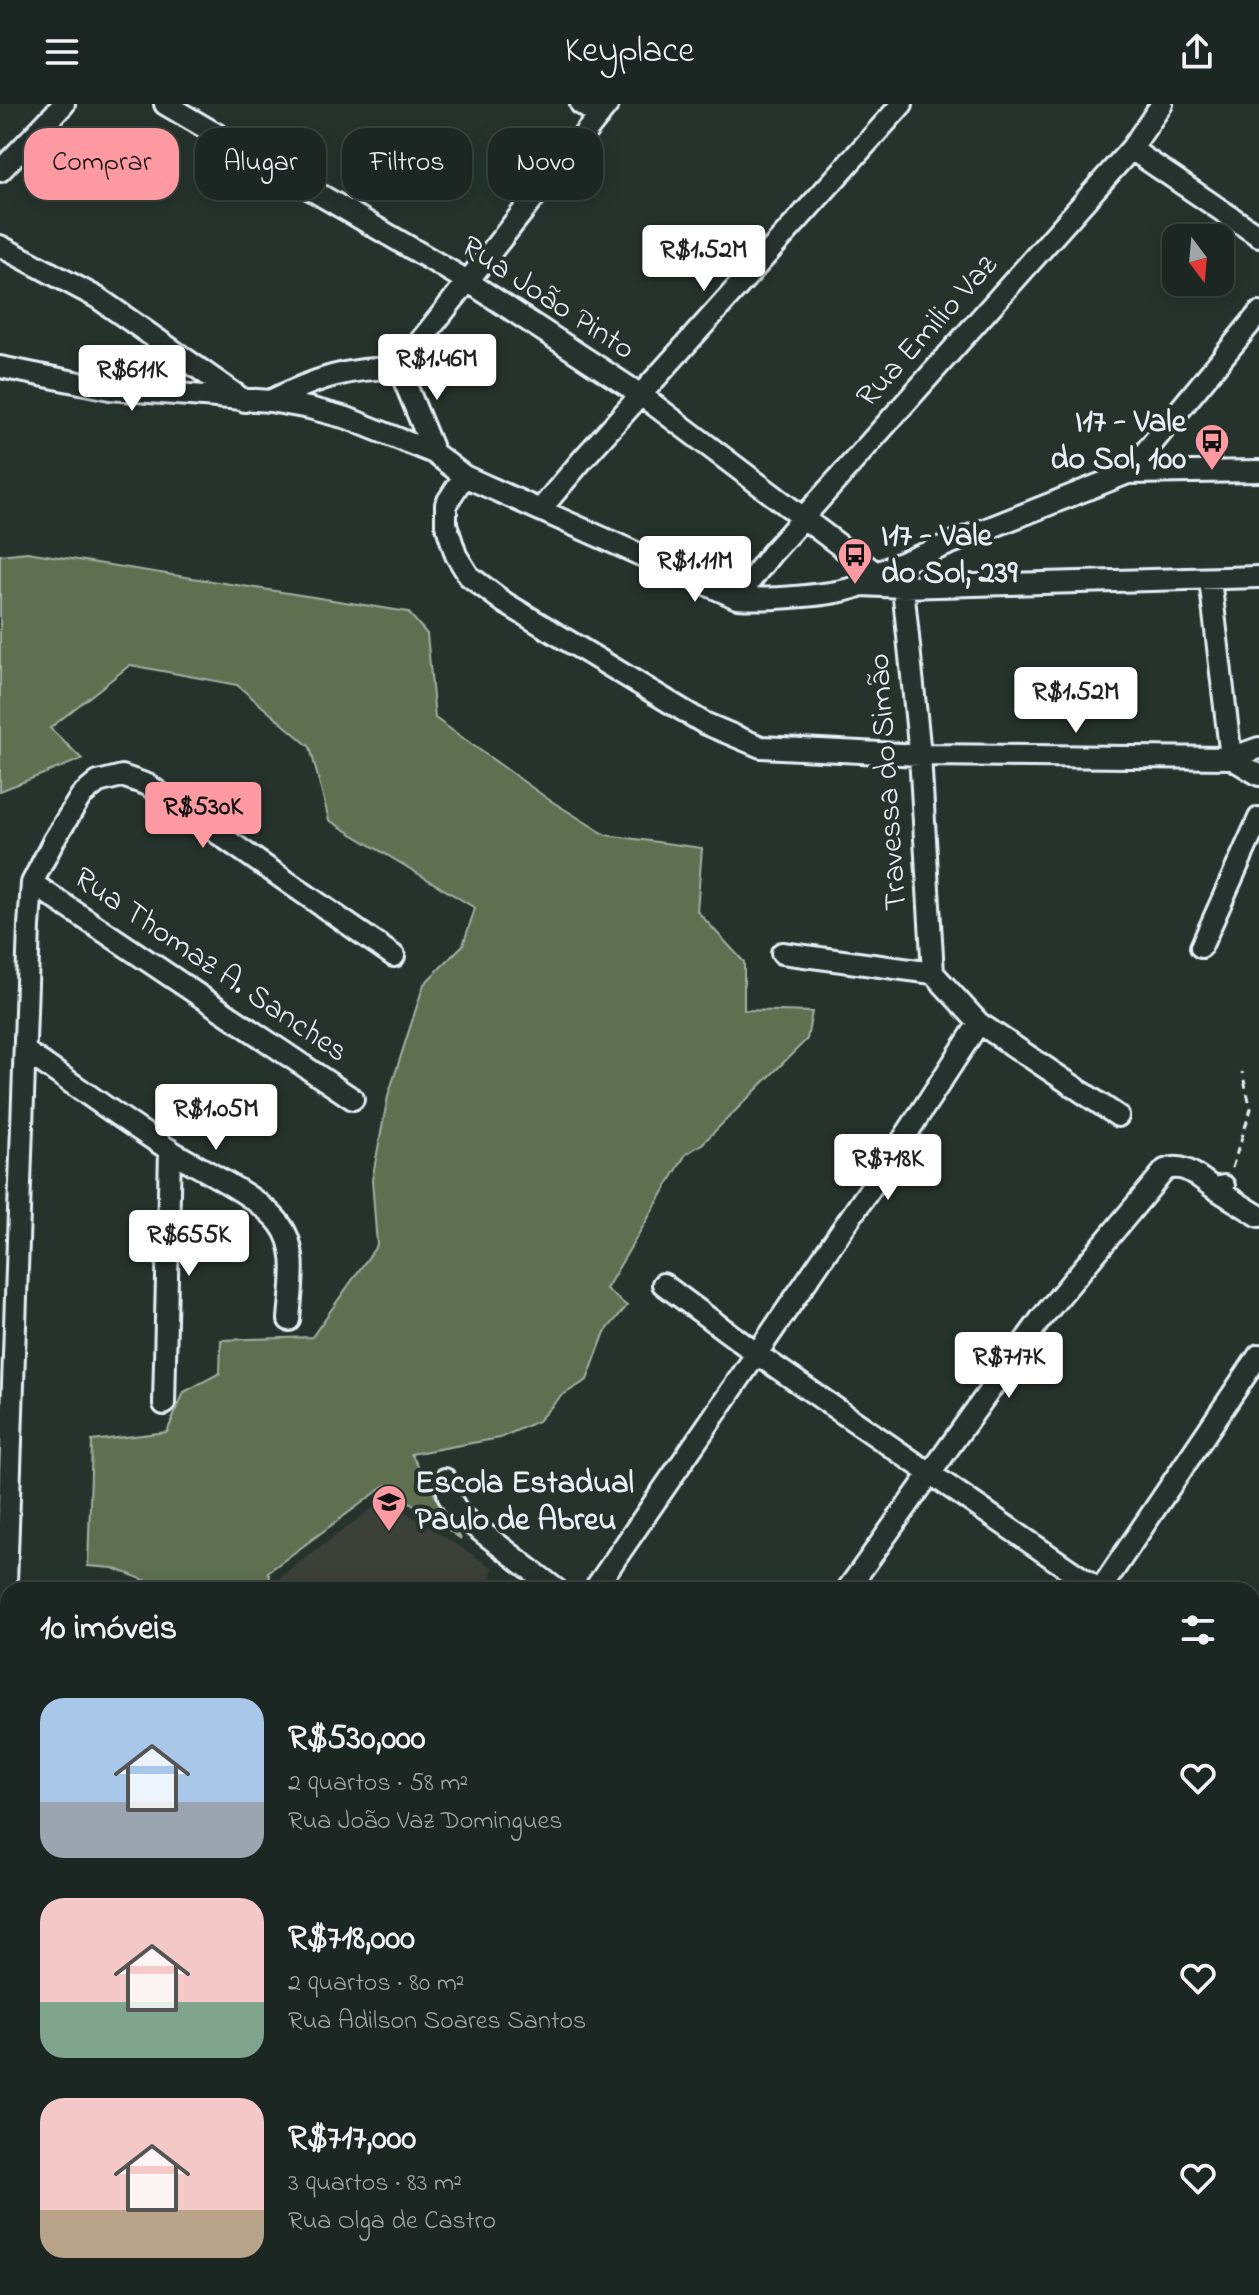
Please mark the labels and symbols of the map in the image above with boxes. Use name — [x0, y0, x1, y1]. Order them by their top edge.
north arrow — [1162, 224, 1234, 296]
street label: Rua João Pinto — [450, 225, 644, 373]
pin: R$1.52M — [630, 225, 778, 293]
street label: Rua Emilio Vaz — [846, 244, 1010, 419]
pin: R$1.46M — [363, 334, 511, 402]
pin: R$611K — [67, 345, 197, 413]
place label: I17 - Vale do Sol, 100 — [1050, 400, 1188, 484]
bus stop icon: I17 - Vale do Sol, 100 — [1193, 422, 1231, 472]
place label: I17 - Vale do Sol, 239 — [881, 514, 1018, 598]
pin: R$1.11M — [621, 536, 769, 604]
bus stop icon: I17 - Vale do Sol, 239 — [836, 536, 874, 586]
street label: Travessa do Simão — [857, 652, 921, 912]
pin: R$1.52M — [1002, 667, 1150, 735]
pin: R$530K — [138, 782, 268, 850]
street label: Rua Thomaz A. Sanches — [63, 856, 357, 1076]
pin: R$1.05M — [142, 1084, 290, 1152]
pin: R$718K — [823, 1134, 953, 1202]
pin: R$655K — [124, 1210, 254, 1278]
pin: R$717K — [944, 1332, 1074, 1400]
place label: Escola Estadual Paulo de Abreu — [415, 1461, 634, 1545]
school or university icon: Escola Estadual Paulo de Abreu — [370, 1483, 408, 1533]

